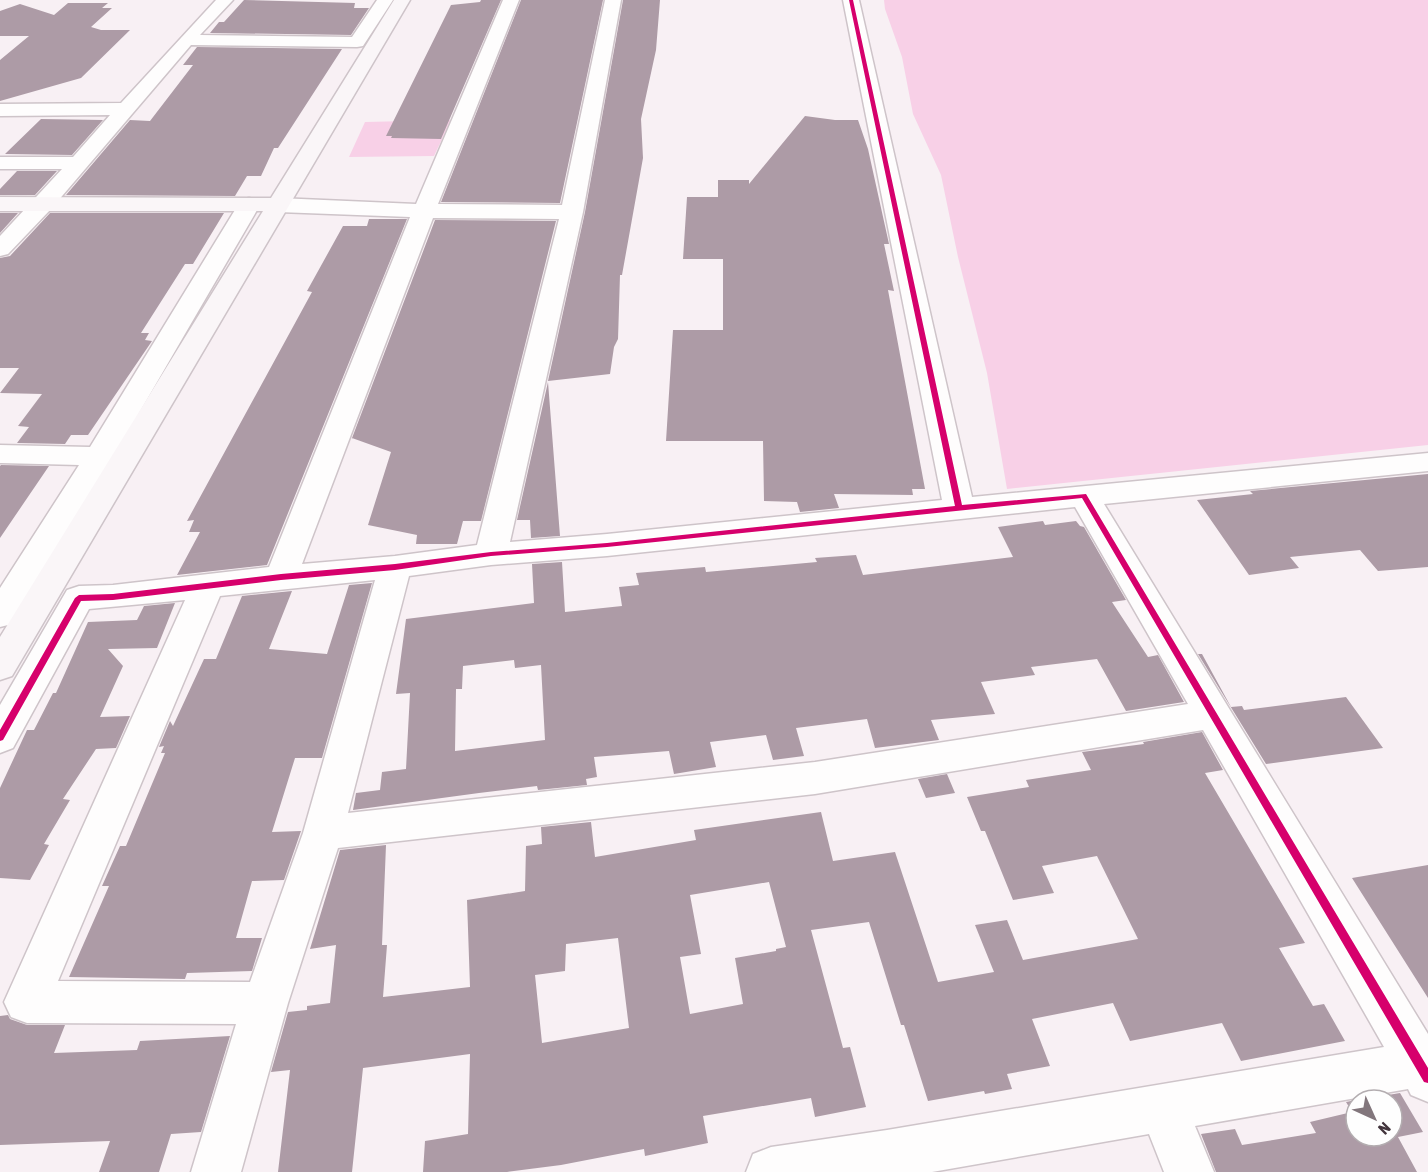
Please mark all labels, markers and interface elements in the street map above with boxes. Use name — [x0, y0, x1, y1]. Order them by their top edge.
north arrow — [1344, 1088, 1404, 1148]
text: N — [1375, 1119, 1394, 1138]

